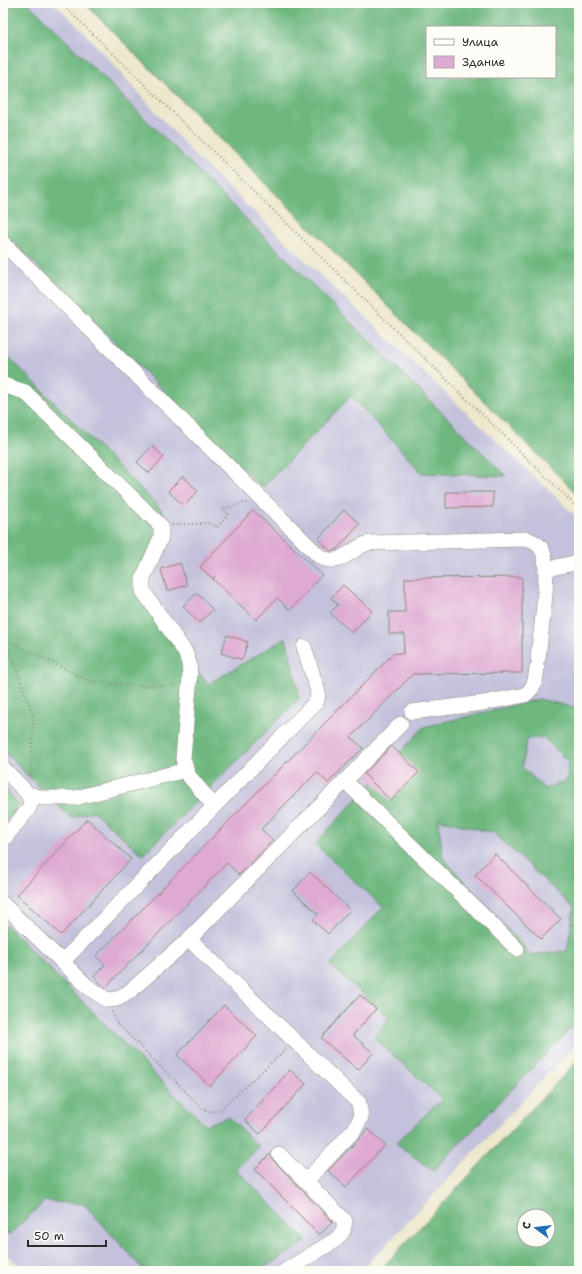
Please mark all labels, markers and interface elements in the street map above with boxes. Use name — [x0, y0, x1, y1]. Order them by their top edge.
legend — [426, 26, 556, 78]
text: Улица — [462, 34, 499, 50]
text: Здание — [462, 54, 506, 70]
north arrow — [516, 1208, 556, 1248]
text: С — [519, 1220, 535, 1231]
scale bar — [28, 1222, 106, 1248]
text: 50 m — [34, 1228, 64, 1244]

